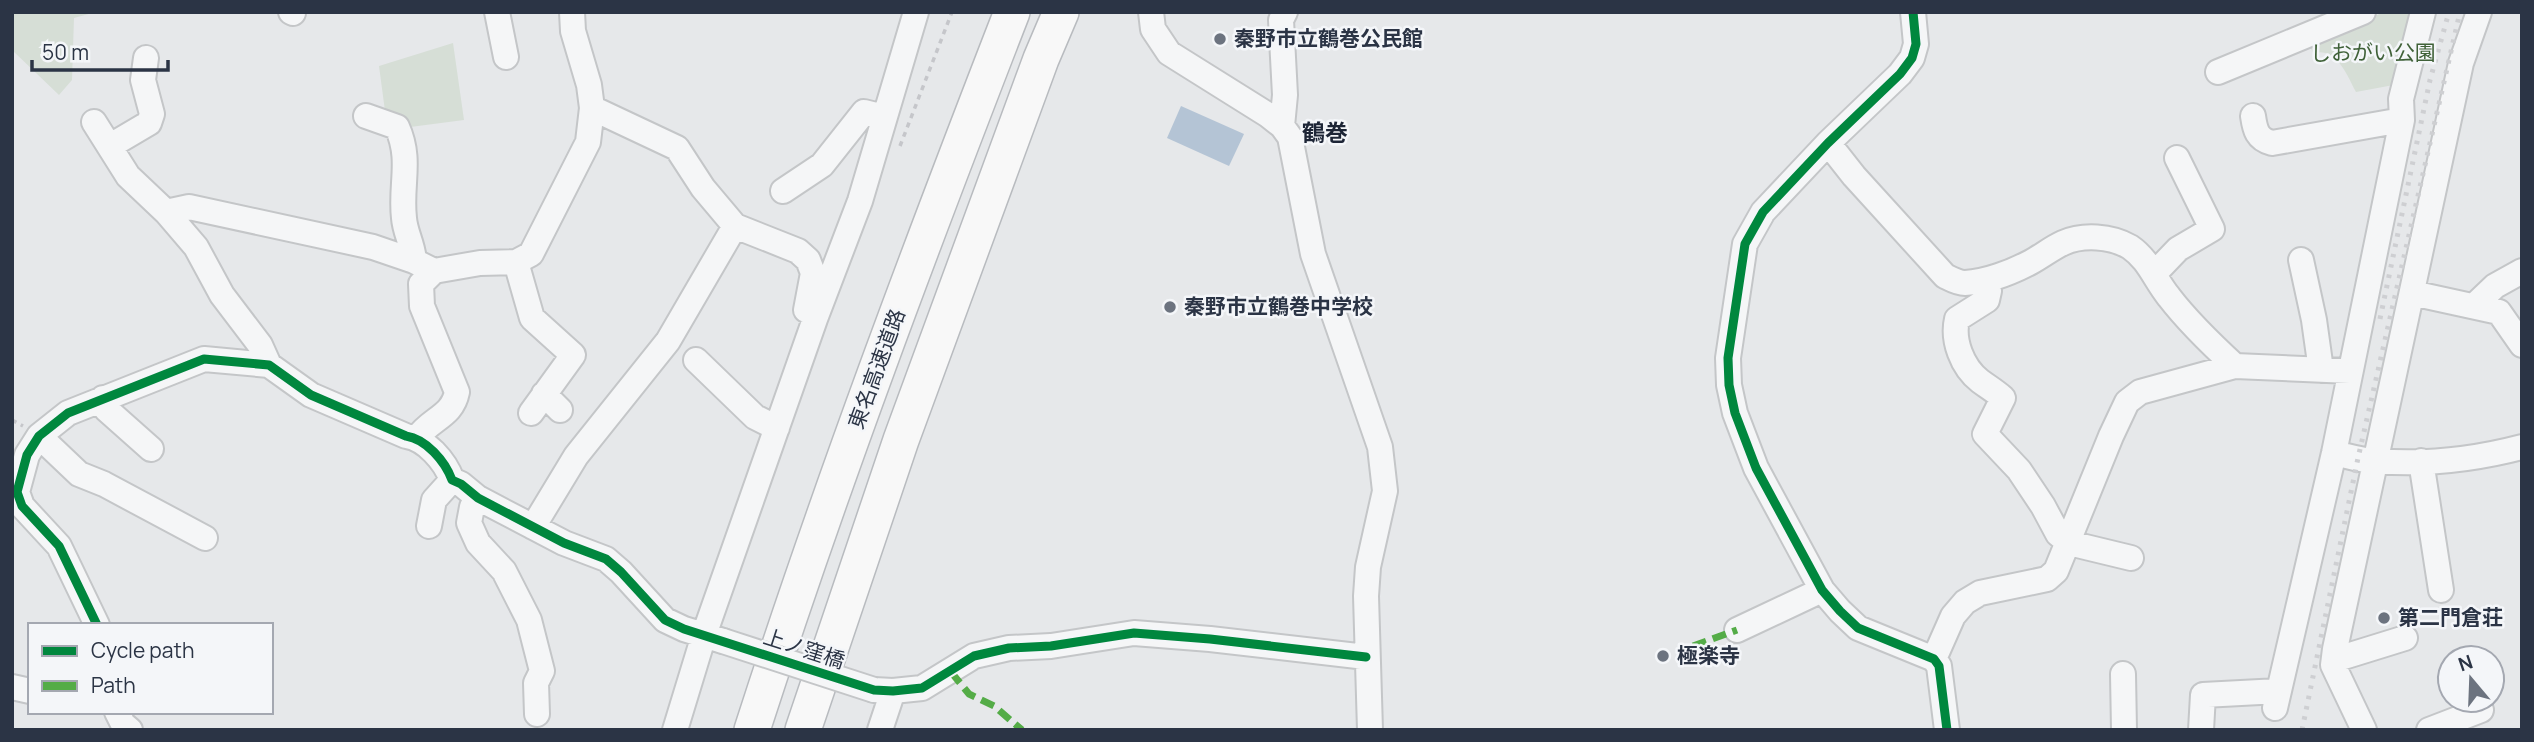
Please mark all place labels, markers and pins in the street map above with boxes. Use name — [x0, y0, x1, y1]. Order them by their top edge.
place label: 秦野市立鶴巻公民館 — [1234, 24, 1423, 52]
marker: 秦野市立鶴巻公民館 — [1212, 31, 1228, 47]
place label: 秦野市立鶴巻中学校 — [1184, 292, 1373, 320]
marker: 秦野市立鶴巻中学校 — [1162, 299, 1178, 315]
place label: 第二門倉荘 — [2398, 603, 2503, 631]
marker: 第二門倉荘 — [2376, 610, 2392, 626]
place label: 極楽寺 — [1677, 641, 1740, 669]
marker: 極楽寺 — [1655, 648, 1671, 664]

